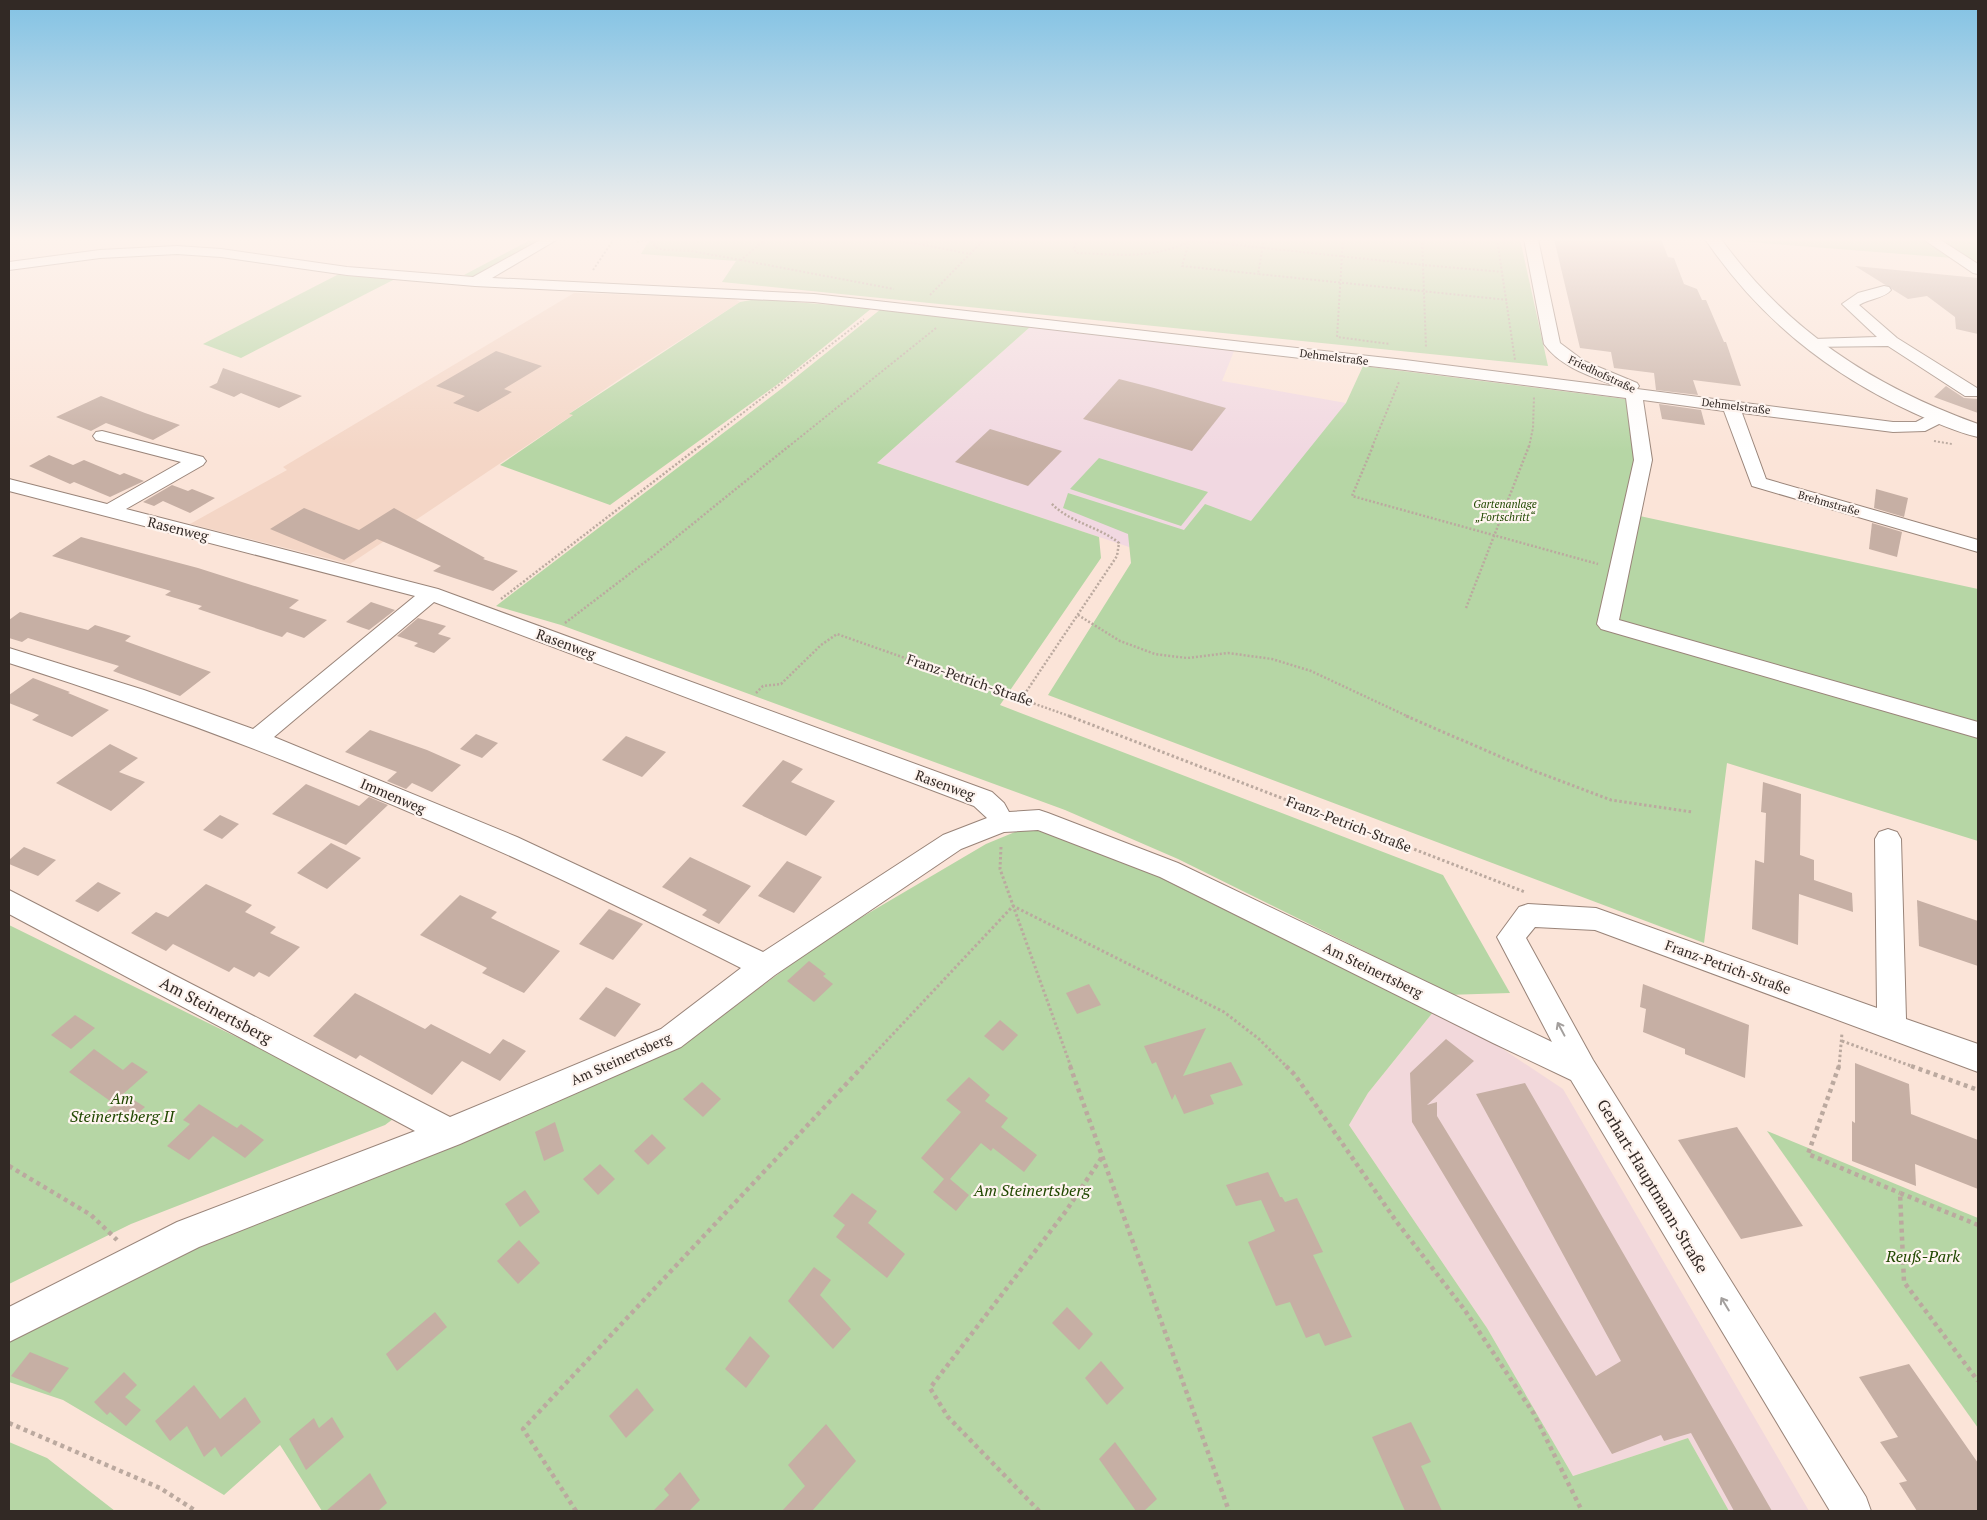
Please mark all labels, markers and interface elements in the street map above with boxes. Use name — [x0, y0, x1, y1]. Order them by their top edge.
street label: Dehmelstraße — [1299, 346, 1370, 368]
street label: Friedhofstraße — [1566, 352, 1638, 396]
street label: Dehmelstraße — [1701, 395, 1772, 417]
street label: Brehmstraße — [1796, 487, 1862, 519]
park label: Gartenanlage „Fortschritt“ — [1473, 497, 1537, 524]
street label: Rasenweg — [146, 512, 211, 545]
street label: Rasenweg — [534, 624, 599, 663]
street label: Franz-Petrich-Straße — [904, 649, 1036, 710]
street label: Rasenweg — [913, 765, 978, 804]
street label: Immenweg — [358, 773, 429, 818]
street label: Franz-Petrich-Straße — [1284, 791, 1414, 856]
street label: Franz-Petrich-Straße — [1663, 935, 1794, 998]
street label: Am Steinertsberg — [1320, 937, 1427, 1002]
street label: Am Steinertsberg — [156, 971, 276, 1049]
one-way arrow — [1555, 1023, 1565, 1037]
street label: Am Steinertsberg — [567, 1028, 675, 1089]
park label: Am Steinertsberg II — [70, 1087, 176, 1127]
street label: Gerhart-Hauptmann-Straße — [1592, 1095, 1714, 1277]
park label: Am Steinertsberg — [973, 1179, 1092, 1201]
park label: Reuß-Park — [1885, 1245, 1960, 1267]
one-way arrow — [1719, 1297, 1729, 1311]

